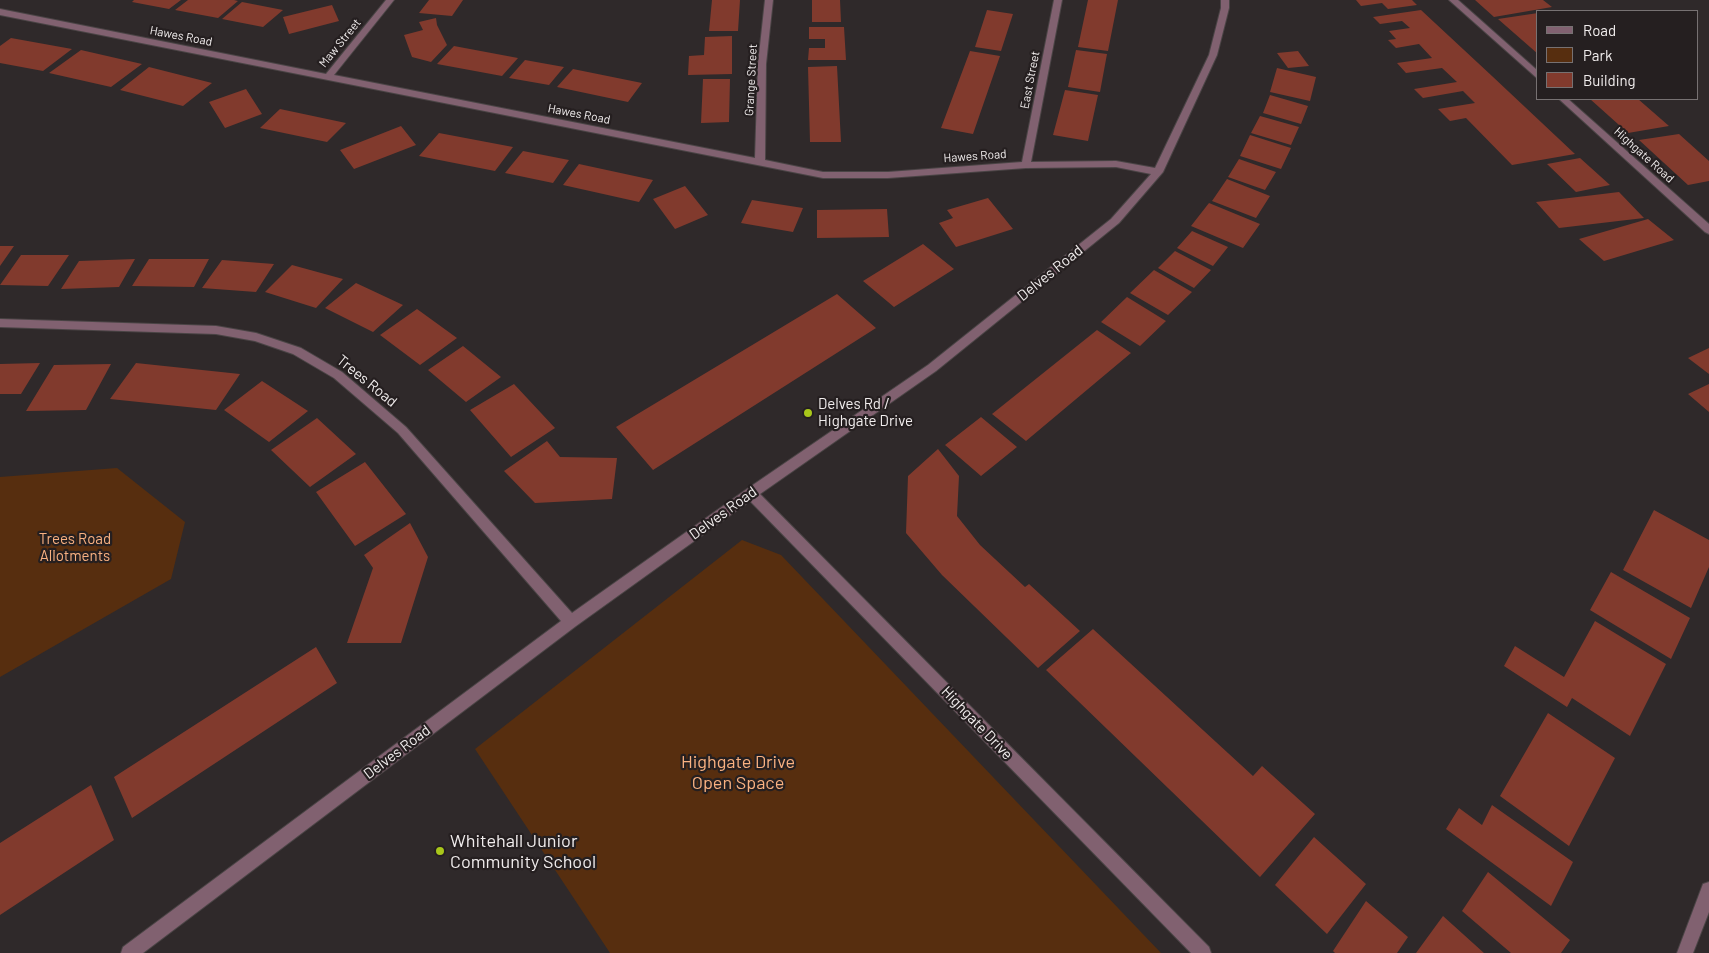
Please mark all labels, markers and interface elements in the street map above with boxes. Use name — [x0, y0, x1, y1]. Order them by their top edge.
legend — [1536, 10, 1699, 100]
street label: Maw Street — [316, 16, 364, 70]
text: Road — [1583, 21, 1616, 39]
street label: Hawes Road — [149, 23, 213, 49]
street label: Grange Street — [742, 44, 760, 116]
text: Park — [1583, 46, 1612, 64]
street label: East Street — [1017, 50, 1043, 110]
text: Building — [1583, 71, 1636, 89]
street label: Hawes Road — [547, 101, 611, 127]
street label: Highgate Road — [1611, 124, 1677, 186]
street label: Hawes Road — [943, 147, 1007, 165]
street label: Delves Road — [1014, 241, 1086, 305]
street label: Trees Road — [333, 351, 401, 411]
place label: Delves Rd / Highgate Drive — [818, 395, 913, 430]
marker: Delves Rd / Highgate Drive — [802, 407, 814, 419]
street label: Delves Road — [686, 483, 760, 543]
park label: Trees Road Allotments — [39, 530, 111, 565]
street label: Highgate Drive — [938, 683, 1016, 763]
street label: Delves Road — [360, 721, 434, 783]
park label: Highgate Drive Open Space — [681, 751, 795, 794]
place label: Whitehall Junior Community School — [450, 830, 596, 872]
marker: Whitehall Junior Community School — [434, 845, 446, 857]

